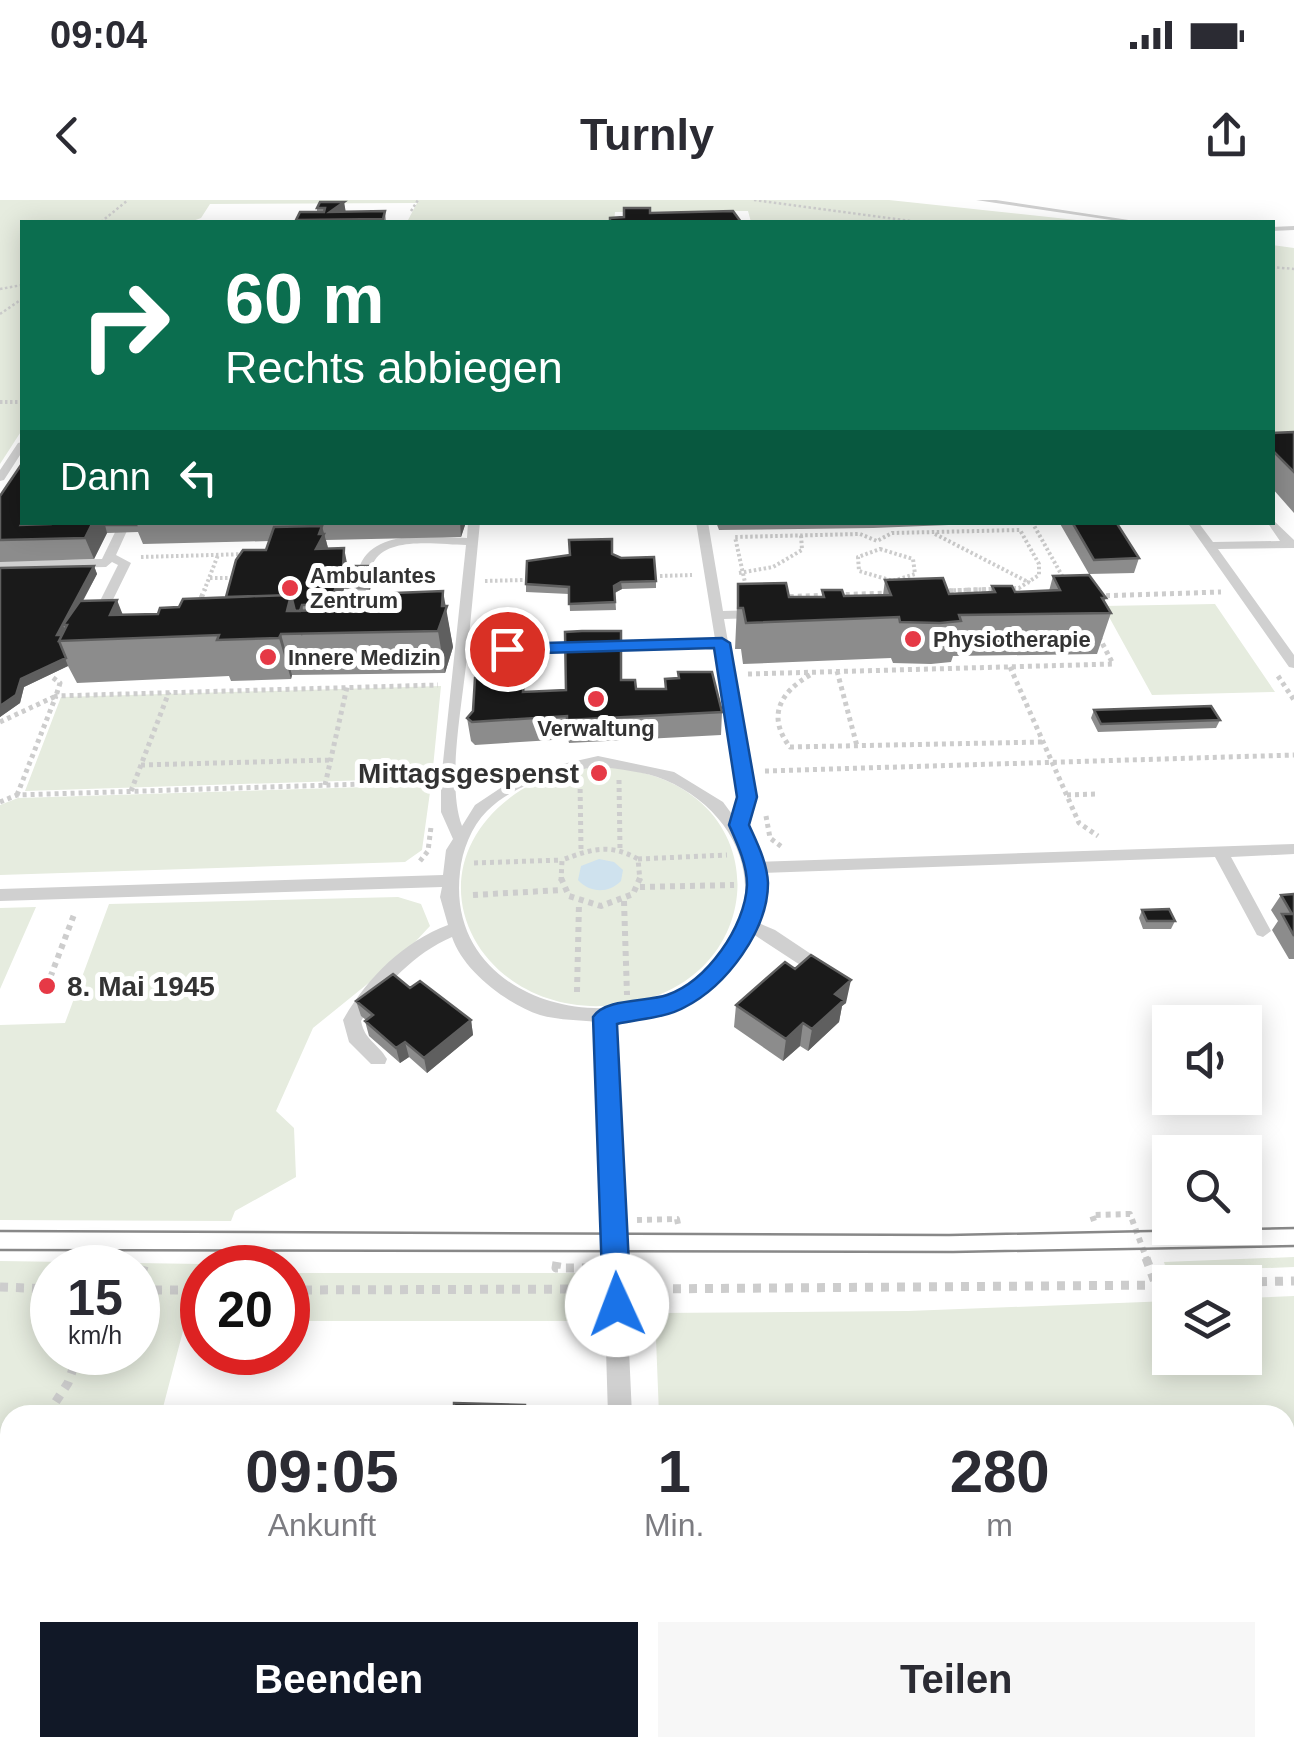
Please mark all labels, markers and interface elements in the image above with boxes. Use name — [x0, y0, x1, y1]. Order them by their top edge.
text: 09:04 — [50, 14, 147, 56]
icon: back — [40, 108, 95, 163]
icon: share — [1199, 108, 1254, 163]
text: Turnly — [580, 109, 714, 160]
icon: right — [60, 260, 190, 390]
text: 60 m — [225, 260, 385, 338]
text: Rechts abbiegen — [225, 342, 563, 393]
icon: left — [171, 450, 226, 505]
text: Dann — [60, 456, 151, 498]
place label: Ambulantes Zentrum — [310, 563, 436, 613]
marker: Ambulantes Zentrum — [279, 577, 301, 599]
pin — [465, 607, 550, 692]
icon: arrive — [480, 622, 535, 677]
place label: Physiotherapie — [933, 627, 1091, 652]
marker: Physiotherapie — [902, 628, 924, 650]
place label: Innere Medizin — [288, 645, 441, 670]
marker: Innere Medizin — [257, 646, 279, 668]
marker: Verwaltung — [585, 688, 607, 710]
place label: Verwaltung — [537, 716, 655, 741]
place label: Mittagsgespenst — [358, 758, 579, 789]
marker: Mittagsgespenst — [588, 762, 610, 784]
place label: 8. Mai 1945 — [67, 971, 215, 1002]
marker: 8. Mai 1945 — [36, 975, 58, 997]
map controls — [1152, 1005, 1262, 1375]
button: sound — [1152, 1005, 1262, 1115]
button: search — [1152, 1135, 1262, 1245]
speed limit sign: 20 — [180, 1245, 310, 1375]
position arrow — [565, 1253, 669, 1357]
button: layers — [1152, 1265, 1262, 1375]
text: 15 — [67, 1270, 123, 1326]
text: km/h — [68, 1321, 122, 1349]
text: 09:05 — [245, 1438, 399, 1505]
text: 1 — [657, 1438, 691, 1505]
text: 280 — [950, 1438, 1050, 1505]
text: Ankunft — [268, 1507, 376, 1543]
text: Min. — [644, 1507, 704, 1543]
text: m — [986, 1507, 1013, 1543]
button: Beenden — [40, 1622, 638, 1737]
button: Teilen — [658, 1622, 1255, 1737]

